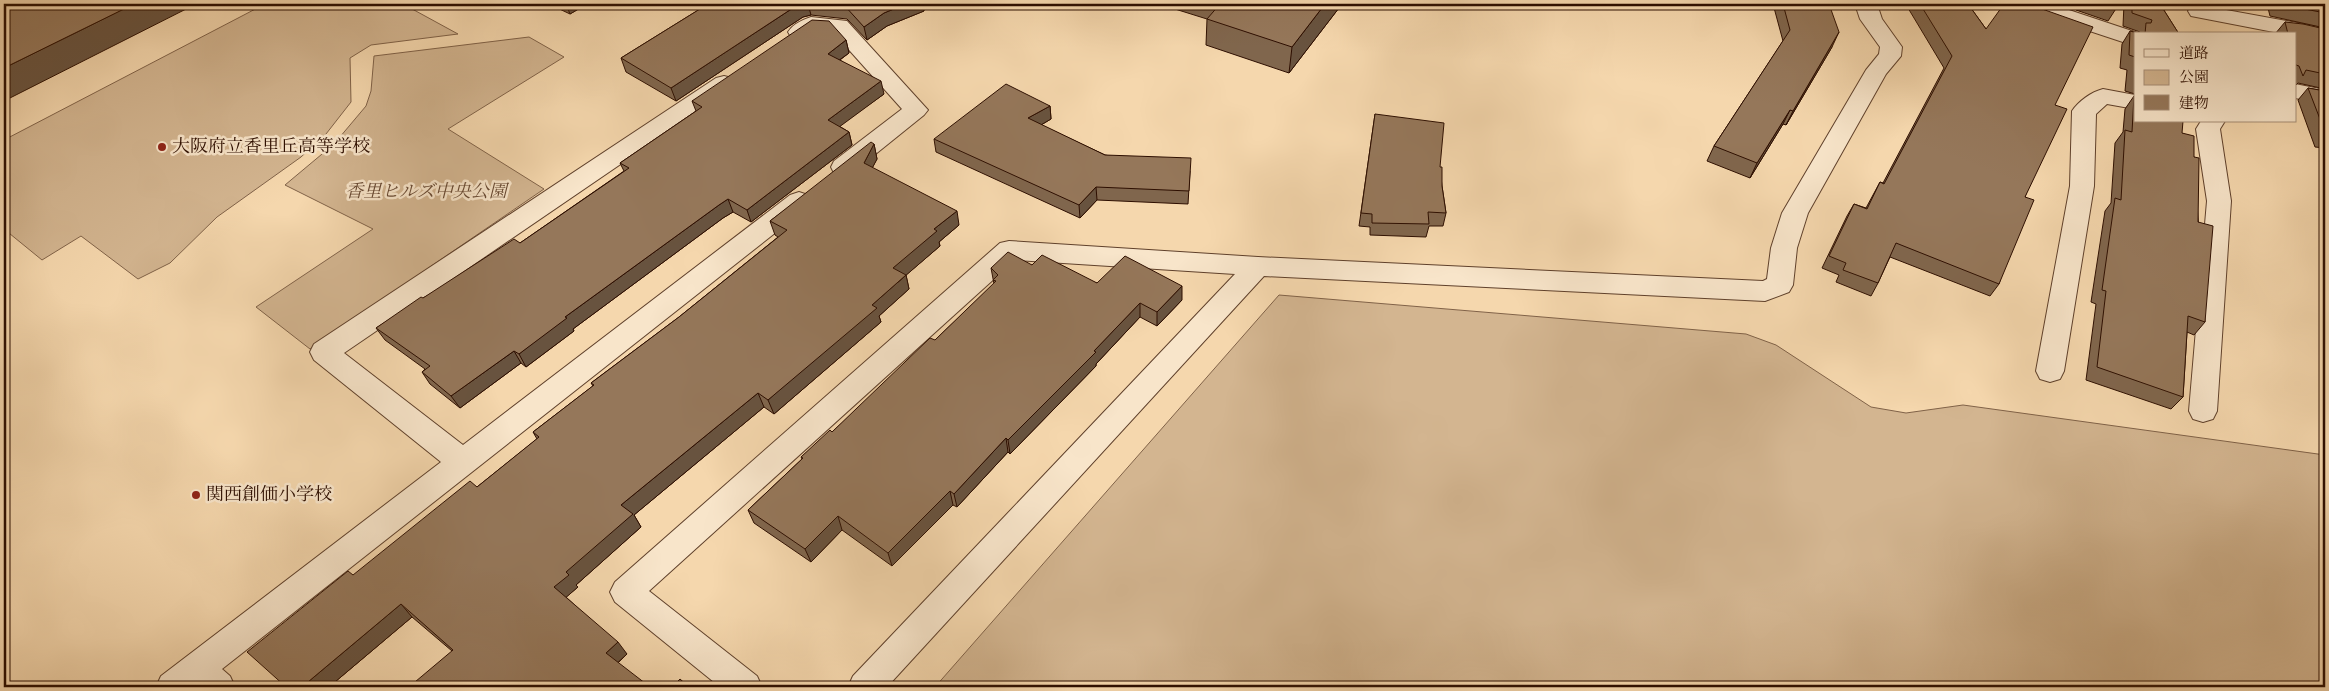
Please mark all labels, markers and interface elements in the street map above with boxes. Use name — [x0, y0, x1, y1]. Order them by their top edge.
legend — [2134, 32, 2296, 122]
text: 道路 — [2179, 44, 2209, 63]
text: 公園 — [2179, 68, 2209, 87]
text: 建物 — [2179, 94, 2209, 113]
place label: 大阪府立香里丘高等学校 — [172, 136, 370, 158]
marker: 大阪府立香里丘高等学校 — [156, 141, 168, 153]
park label: 香里ヒルズ中央公園 — [345, 181, 510, 203]
place label: 関西創価小学校 — [206, 484, 332, 506]
marker: 関西創価小学校 — [190, 489, 202, 501]

